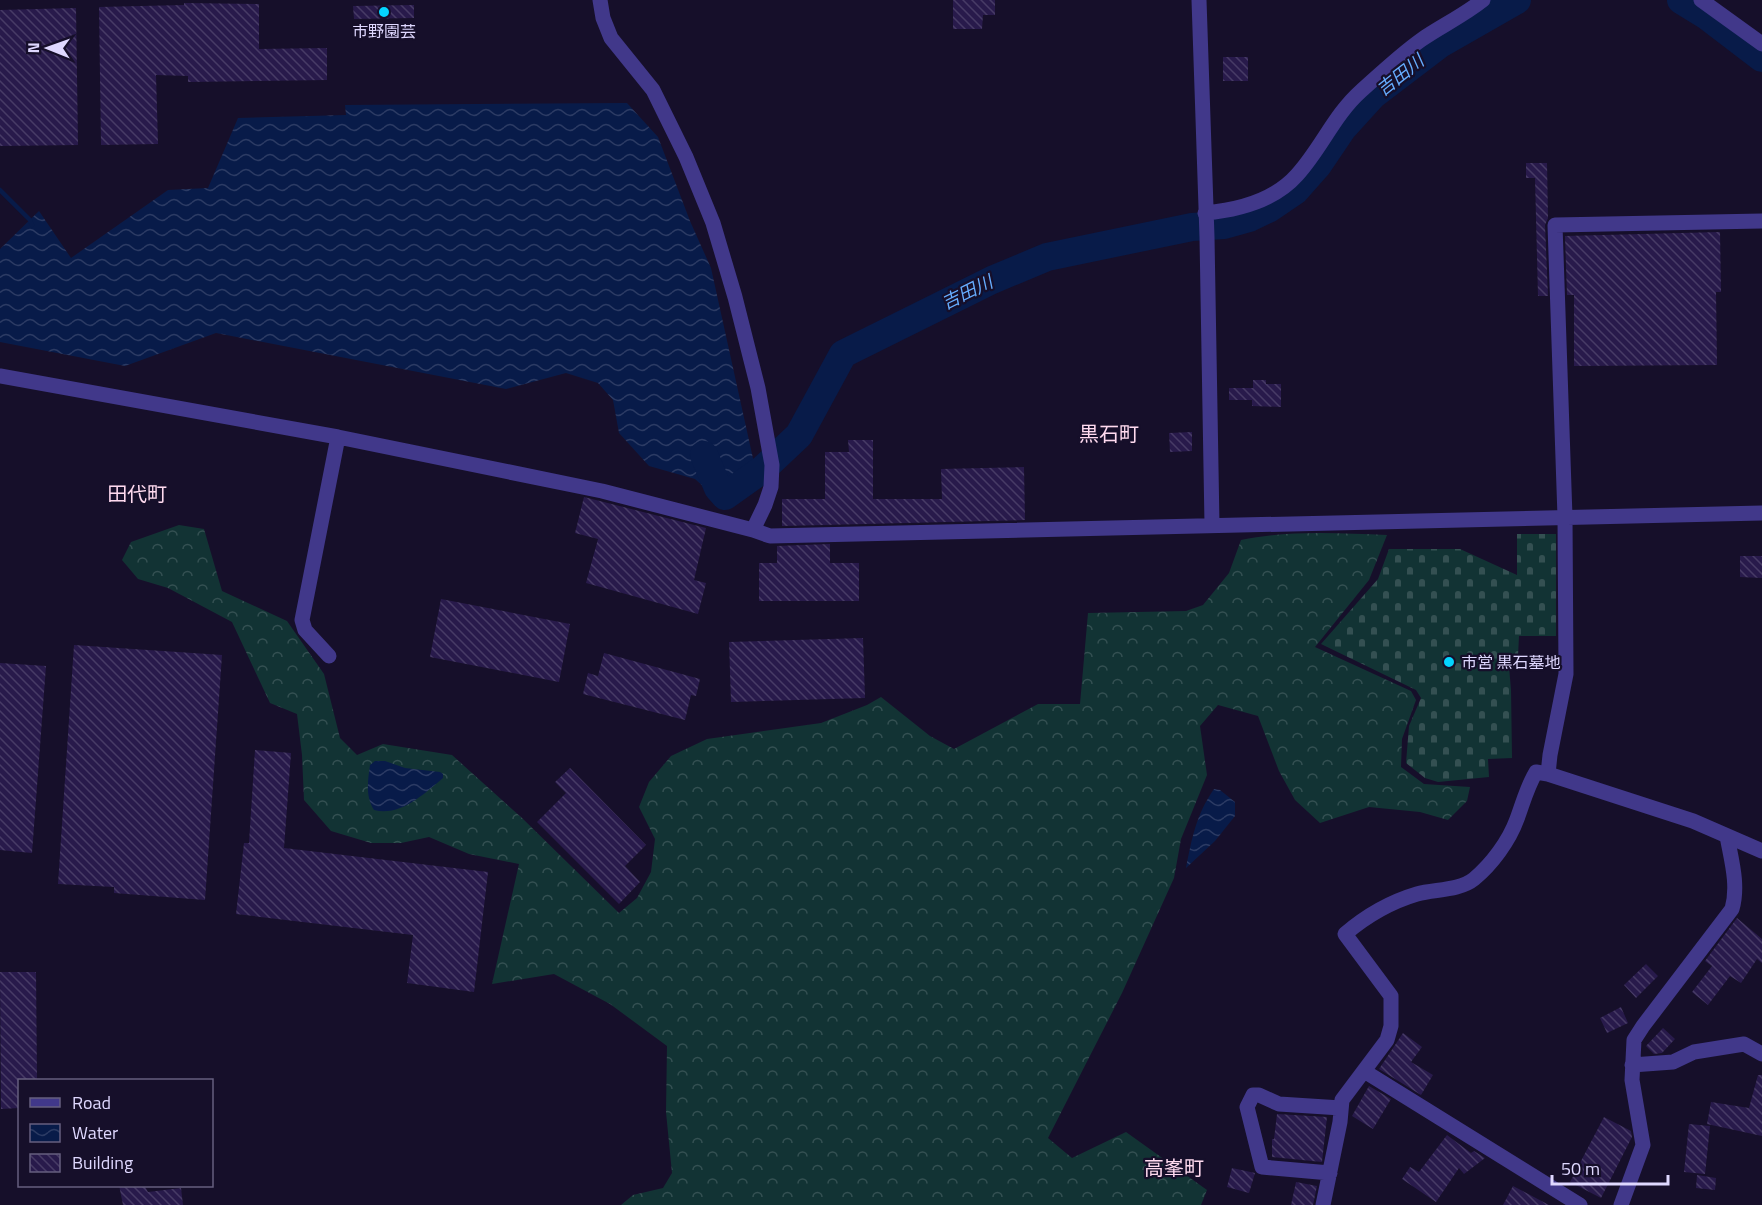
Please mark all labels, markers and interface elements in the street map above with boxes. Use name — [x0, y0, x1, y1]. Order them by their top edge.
marker: 市野園芸 — [377, 5, 391, 19]
north arrow — [18, 18, 78, 78]
place label: 市野園芸 — [352, 19, 416, 43]
text: N — [21, 42, 45, 53]
water label: 吉田川 — [1370, 47, 1431, 102]
water label: 吉田川 — [937, 267, 999, 316]
district label: 黒石町 — [1079, 418, 1139, 449]
district label: 田代町 — [107, 478, 167, 509]
place label: 市営 黒石墓地 — [1461, 650, 1561, 674]
marker: 市営 黒石墓地 — [1442, 655, 1456, 669]
legend — [18, 1079, 213, 1187]
text: Road — [72, 1089, 111, 1116]
text: Water — [72, 1119, 118, 1146]
scale bar — [1552, 1148, 1668, 1186]
text: Building — [72, 1149, 133, 1176]
district label: 高峯町 — [1144, 1152, 1204, 1183]
text: 50 m — [1561, 1155, 1600, 1182]

